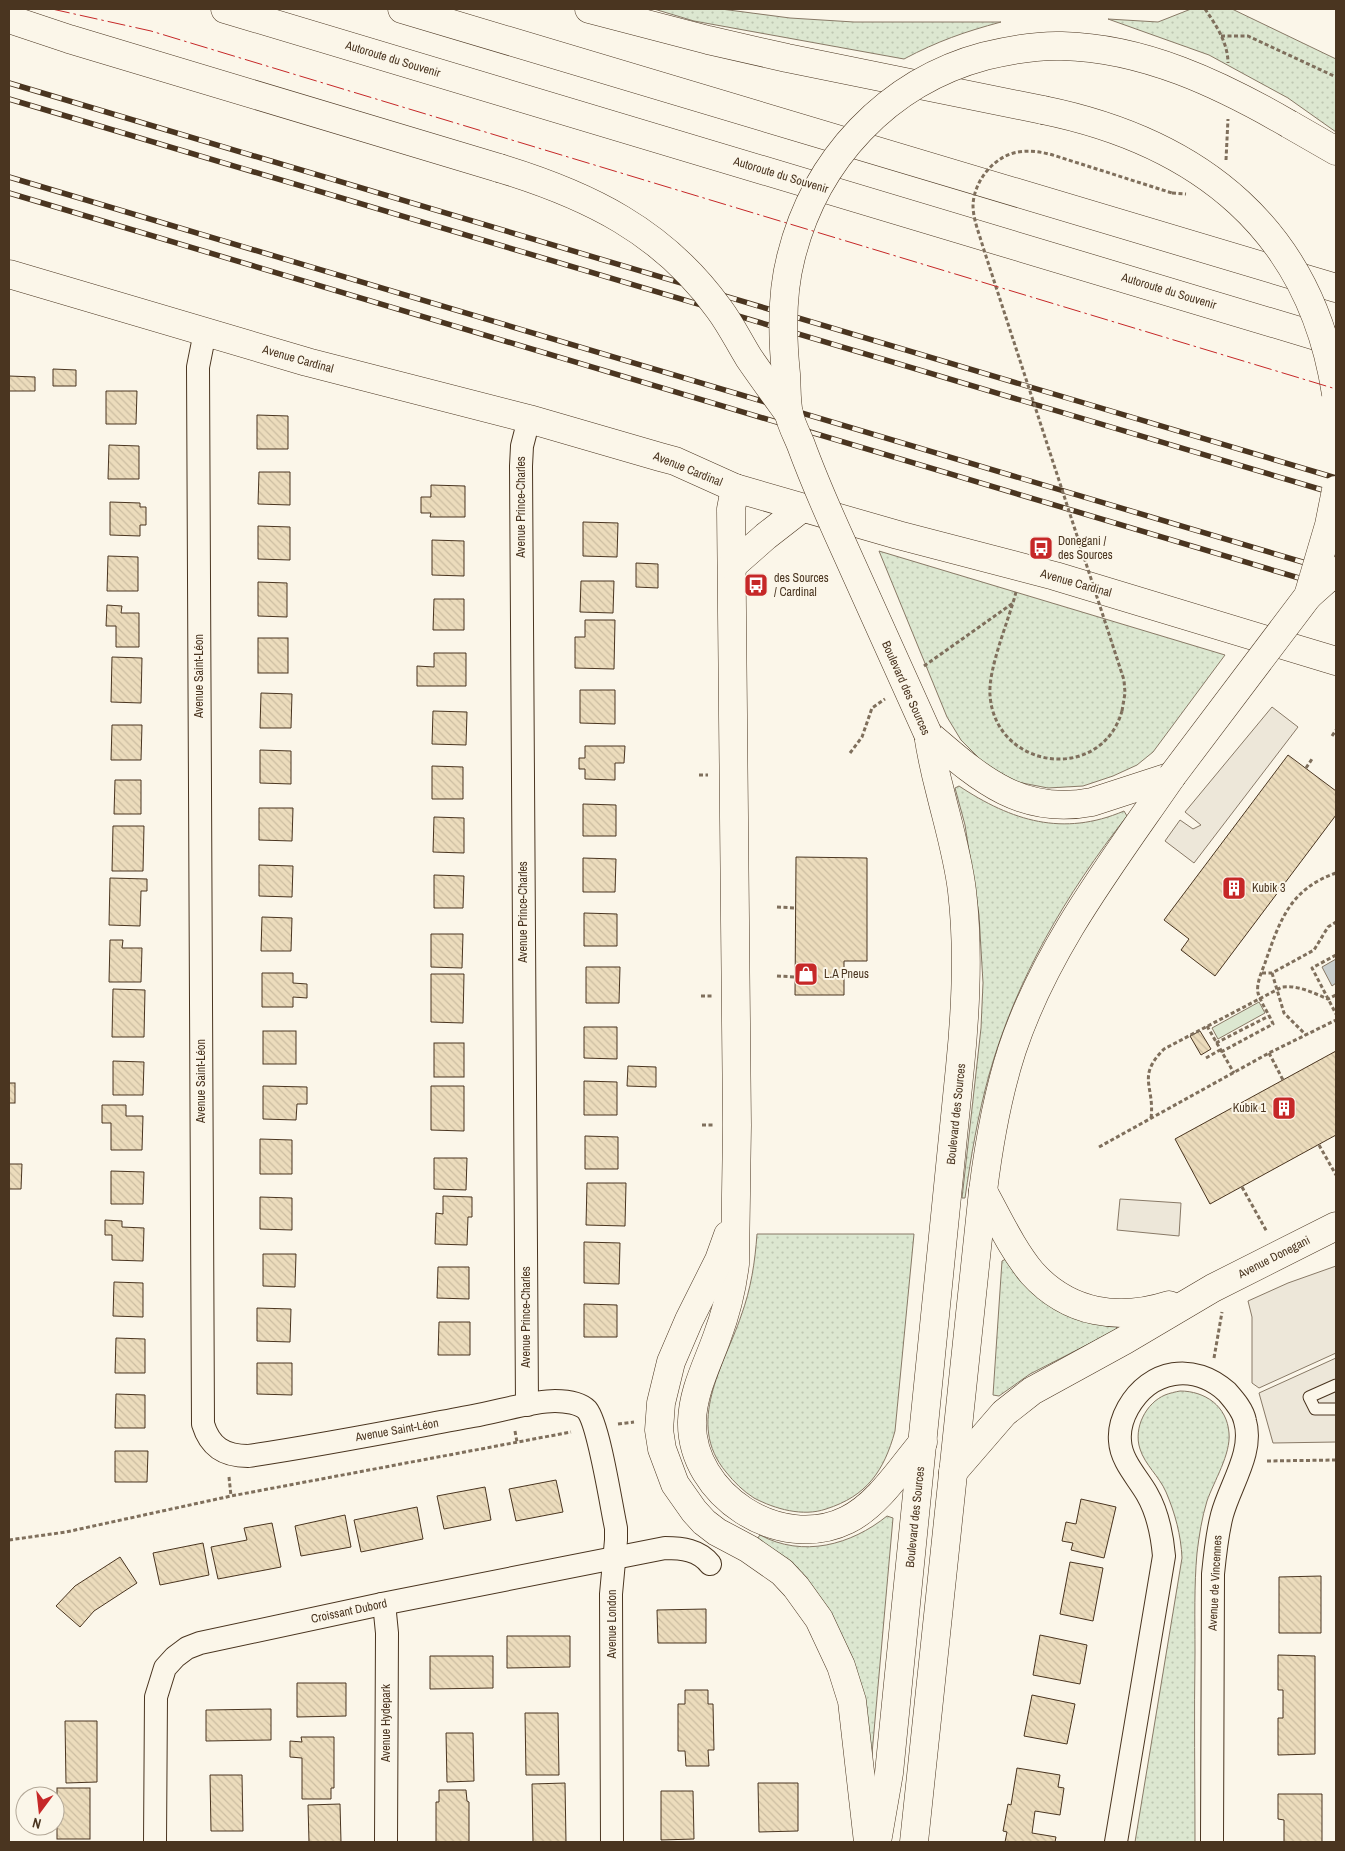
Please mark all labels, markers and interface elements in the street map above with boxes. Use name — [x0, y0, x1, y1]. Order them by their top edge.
street label: Autoroute du Souvenir — [343, 37, 443, 81]
street label: Autoroute du Souvenir — [731, 153, 831, 197]
street label: Autoroute du Souvenir — [1119, 269, 1219, 313]
street label: Avenue Cardinal — [260, 341, 335, 377]
street label: Avenue Cardinal — [650, 448, 725, 490]
street label: Avenue Prince-Charles — [513, 456, 529, 559]
place label: Donegani / des Sources — [1058, 533, 1113, 563]
bus stop icon: Donegani / des Sources — [1028, 535, 1054, 561]
street label: Avenue Cardinal — [1038, 565, 1113, 601]
place label: des Sources / Cardinal — [774, 570, 829, 600]
bus stop icon: des Sources / Cardinal — [743, 572, 769, 598]
street label: Avenue Saint-Léon — [191, 634, 207, 719]
street label: Boulevard des Sources — [878, 638, 934, 738]
street label: Avenue Prince-Charles — [515, 861, 531, 964]
building icon: Kubik 3 — [1221, 875, 1247, 901]
place label: Kubik 3 — [1252, 880, 1285, 896]
shop icon: L.A Pneus — [793, 961, 819, 987]
place label: L.A Pneus — [824, 966, 869, 982]
street label: Avenue Saint-Léon — [193, 1039, 209, 1124]
street label: Boulevard des Sources — [943, 1063, 969, 1165]
building icon: Kubik 1 — [1271, 1095, 1297, 1121]
place label: Kubik 1 — [1233, 1100, 1267, 1116]
street label: Avenue Donegani — [1234, 1232, 1313, 1282]
street label: Avenue Prince-Charles — [518, 1266, 534, 1369]
street label: Avenue Saint-Léon — [353, 1415, 440, 1445]
street label: Boulevard des Sources — [902, 1466, 928, 1568]
street label: Avenue de Vincennes — [1204, 1535, 1226, 1632]
street label: Avenue London — [604, 1590, 620, 1659]
street label: Croissant Dubord — [310, 1595, 388, 1627]
street label: Avenue Hydepark — [378, 1684, 394, 1763]
north arrow — [15, 1786, 65, 1836]
text: N — [30, 1814, 43, 1833]

